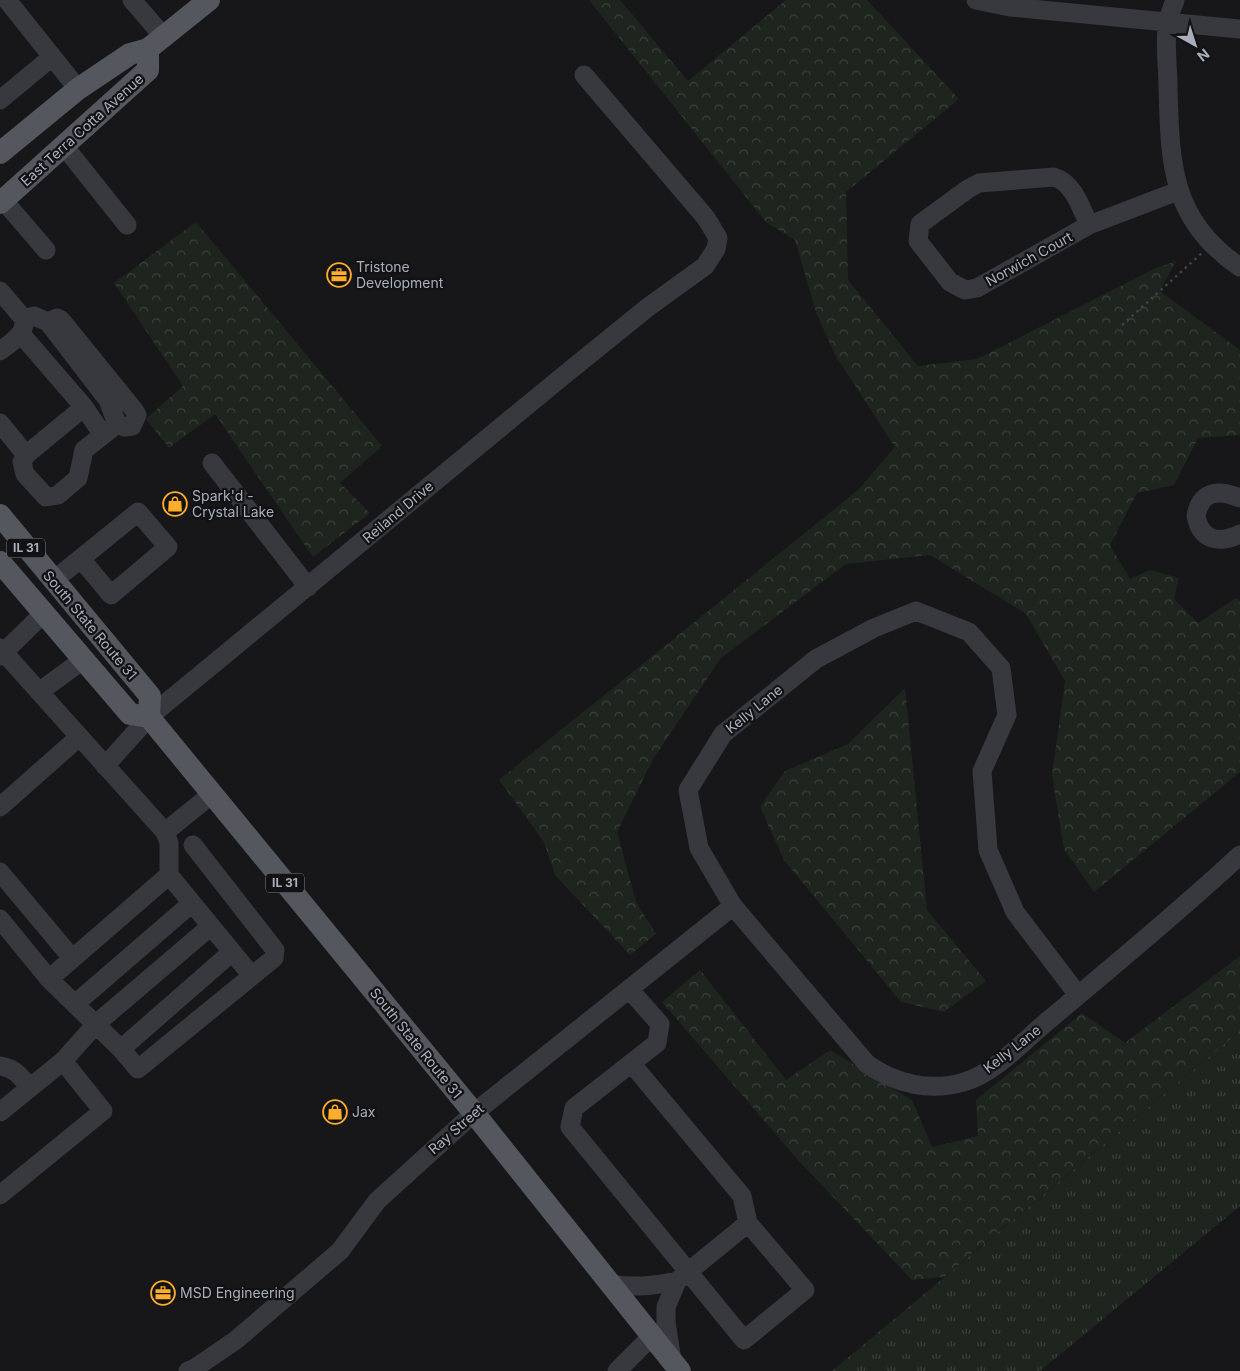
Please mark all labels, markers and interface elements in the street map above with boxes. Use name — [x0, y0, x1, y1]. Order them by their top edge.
north arrow — [1170, 20, 1220, 70]
text: N — [1194, 46, 1213, 65]
street label: East Terra Cotta Avenue — [17, 70, 147, 189]
street label: Norwich Court — [982, 228, 1075, 289]
place label: Tristone Development — [356, 258, 444, 291]
office icon: Tristone Development — [326, 262, 352, 288]
street label: Reiland Drive — [359, 477, 437, 546]
place label: Spark'd - Crystal Lake — [192, 487, 274, 520]
shop icon: Spark'd - Crystal Lake — [162, 491, 188, 517]
road number: IL 31 — [7, 538, 45, 558]
street label: South State Route 31 — [40, 567, 141, 683]
street label: Kelly Lane — [722, 681, 785, 737]
road number: IL 31 — [266, 874, 304, 892]
street label: South State Route 31 — [367, 984, 466, 1101]
street label: Kelly Lane — [980, 1021, 1044, 1076]
shop icon: Jax — [322, 1099, 348, 1125]
street label: Ray Street — [424, 1100, 487, 1157]
place label: Jax — [352, 1103, 376, 1120]
office icon: MSD Engineering — [150, 1280, 176, 1306]
place label: MSD Engineering — [180, 1284, 295, 1301]

